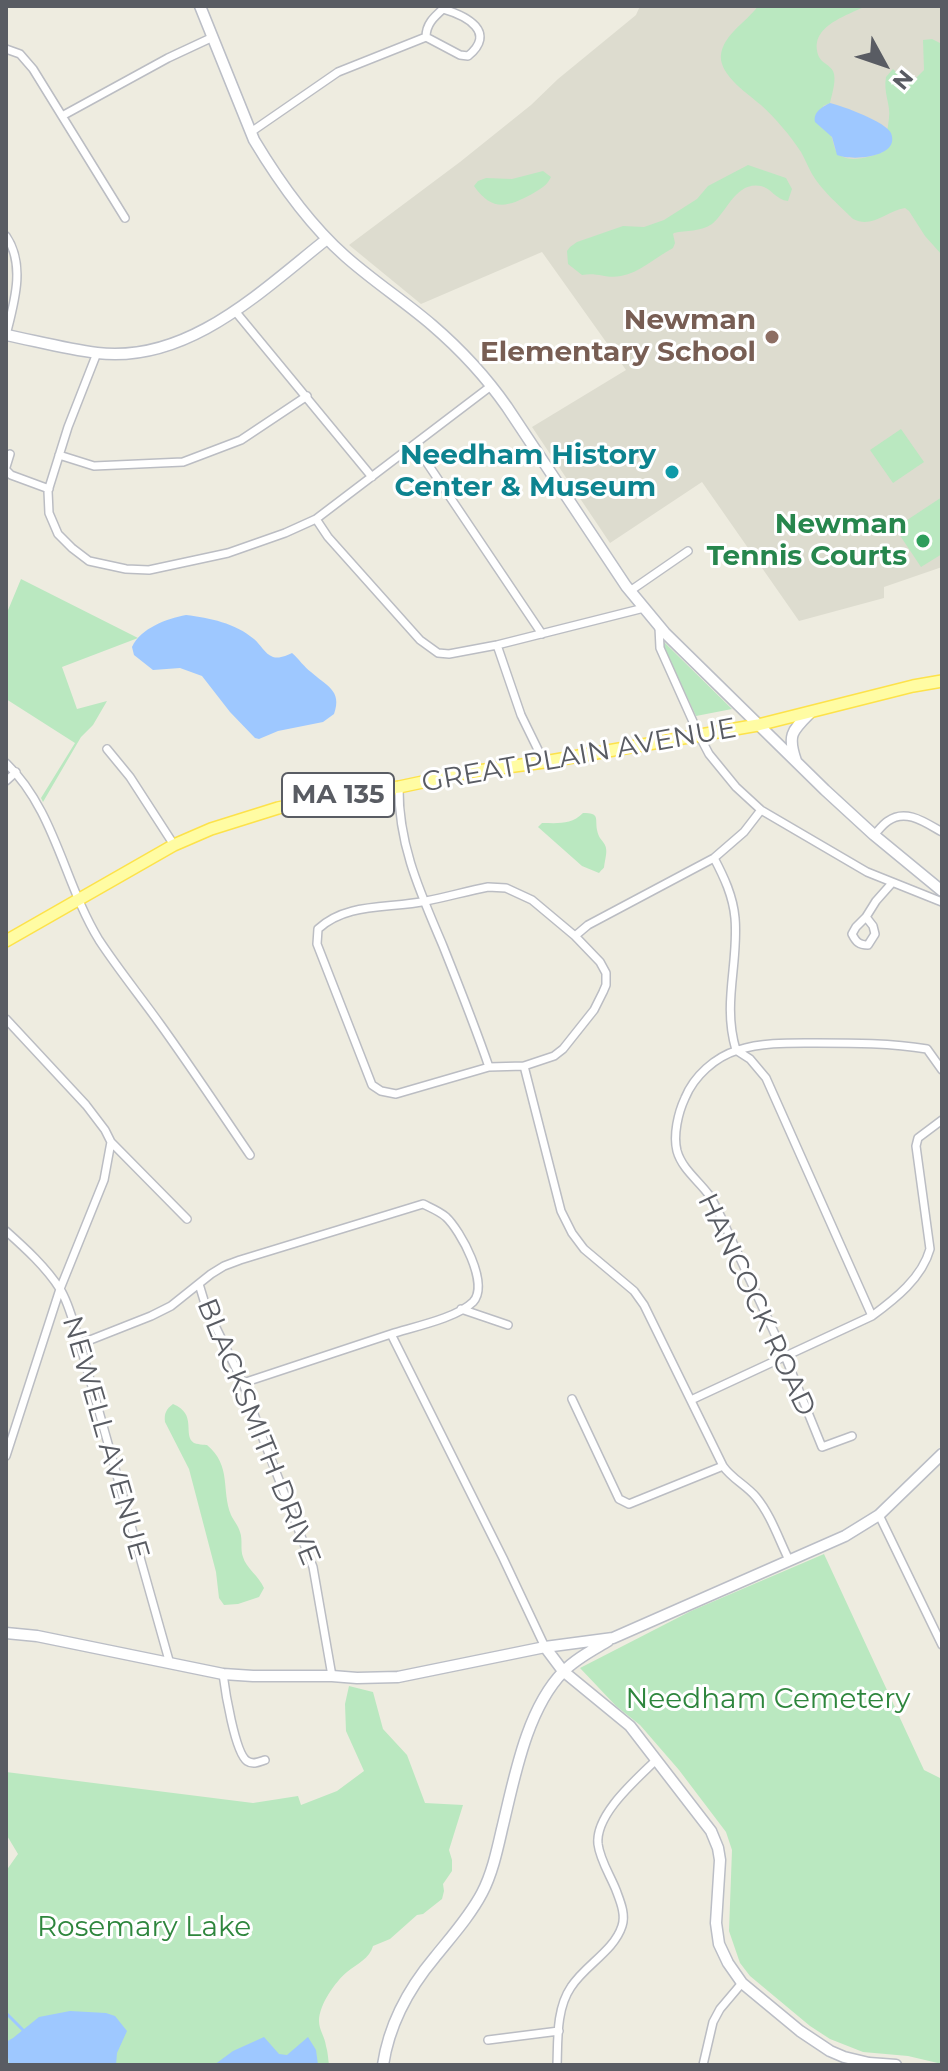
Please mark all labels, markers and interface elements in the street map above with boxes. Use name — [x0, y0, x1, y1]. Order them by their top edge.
north arrow — [844, 24, 924, 104]
text: N — [887, 64, 919, 95]
place label: Newman Elementary School — [480, 304, 756, 370]
marker: Newman Elementary School — [763, 328, 781, 346]
place label: Needham History Center & Museum — [394, 439, 656, 505]
marker: Needham History Center & Museum — [663, 463, 681, 481]
place label: Newman Tennis Courts — [707, 508, 907, 574]
marker: Newman Tennis Courts — [914, 532, 932, 550]
street label: GREAT PLAIN AVENUE — [419, 712, 739, 800]
road number: MA 135 — [282, 773, 394, 817]
street label: HANCOCK ROAD — [690, 1188, 822, 1422]
street label: BLACKSMITH DRIVE — [189, 1294, 327, 1570]
street label: NEWELL AVENUE — [54, 1312, 156, 1564]
park label: Needham Cemetery — [626, 1683, 910, 1717]
park label: Rosemary Lake — [37, 1911, 251, 1945]

